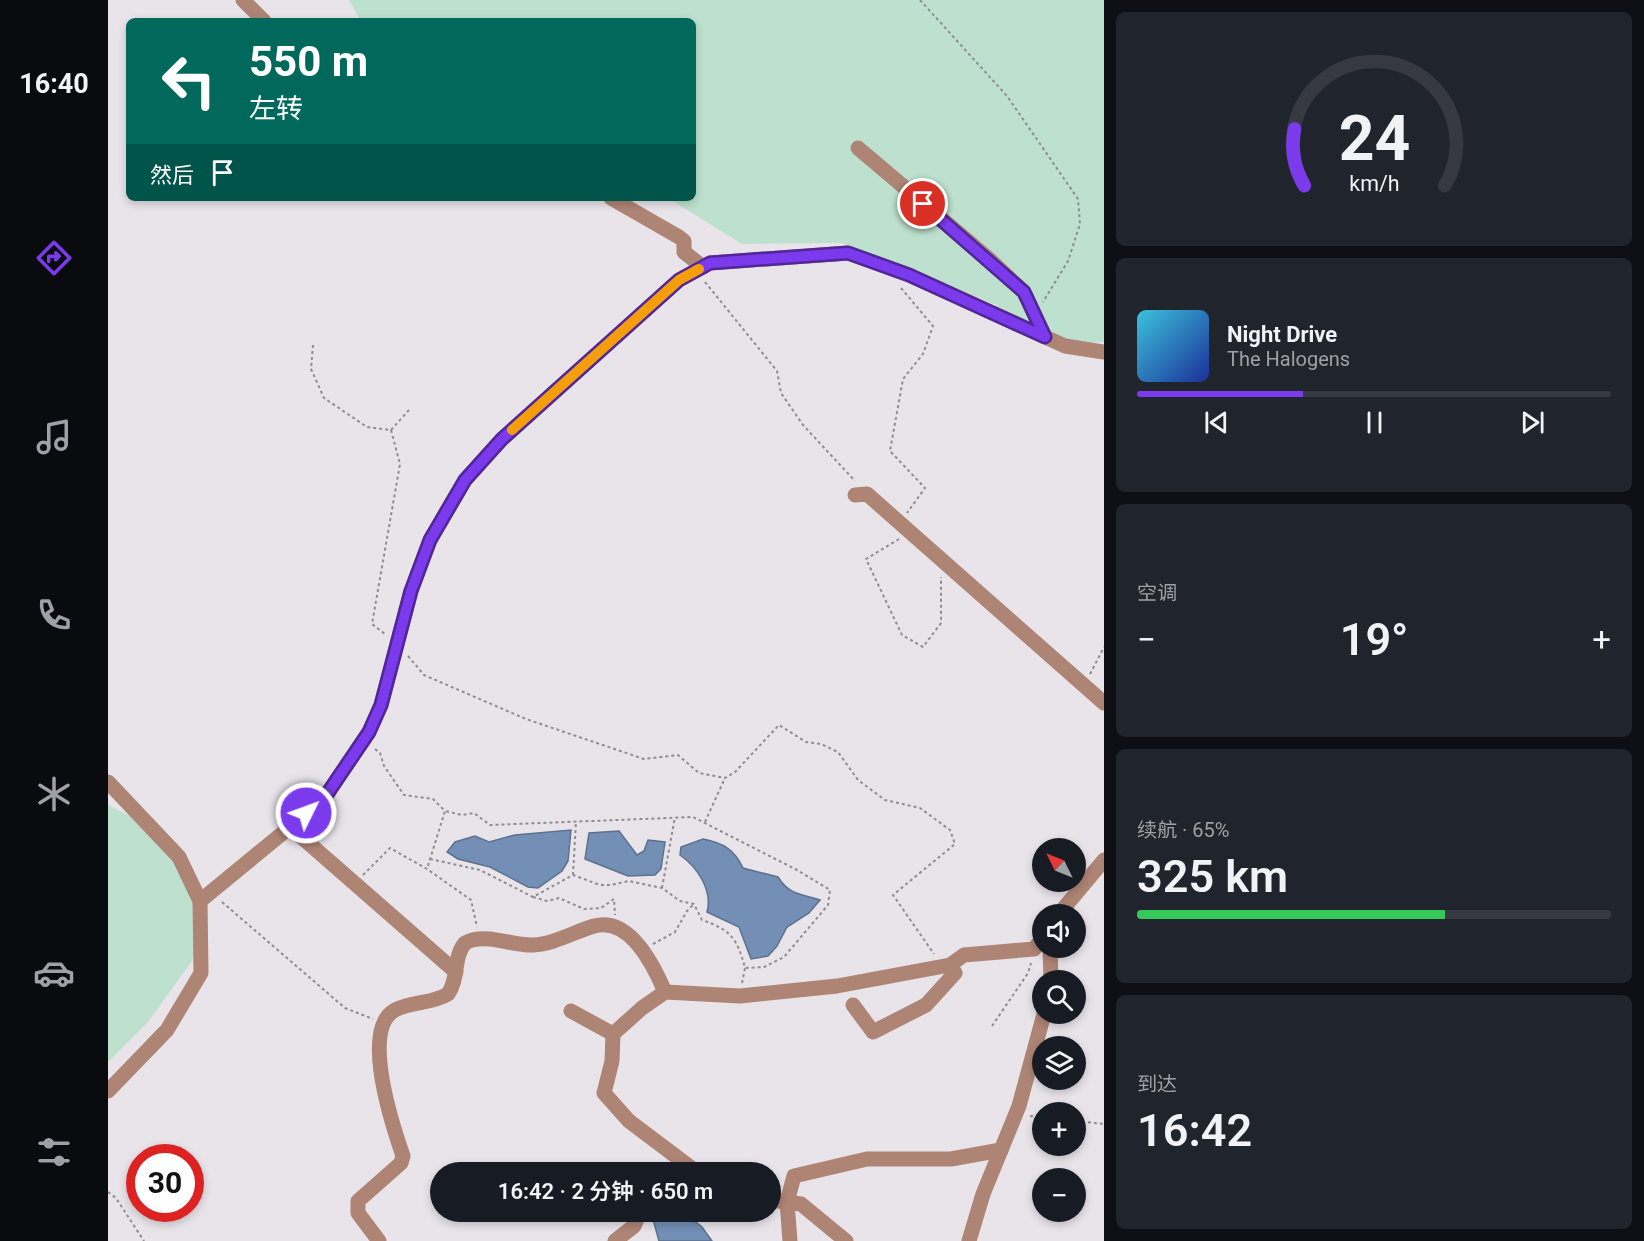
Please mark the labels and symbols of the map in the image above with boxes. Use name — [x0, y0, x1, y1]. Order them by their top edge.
pin — [897, 178, 948, 229]
position arrow — [274, 781, 338, 845]
north arrow — [1032, 838, 1086, 892]
speed limit sign: 30 — [126, 1144, 204, 1222]

